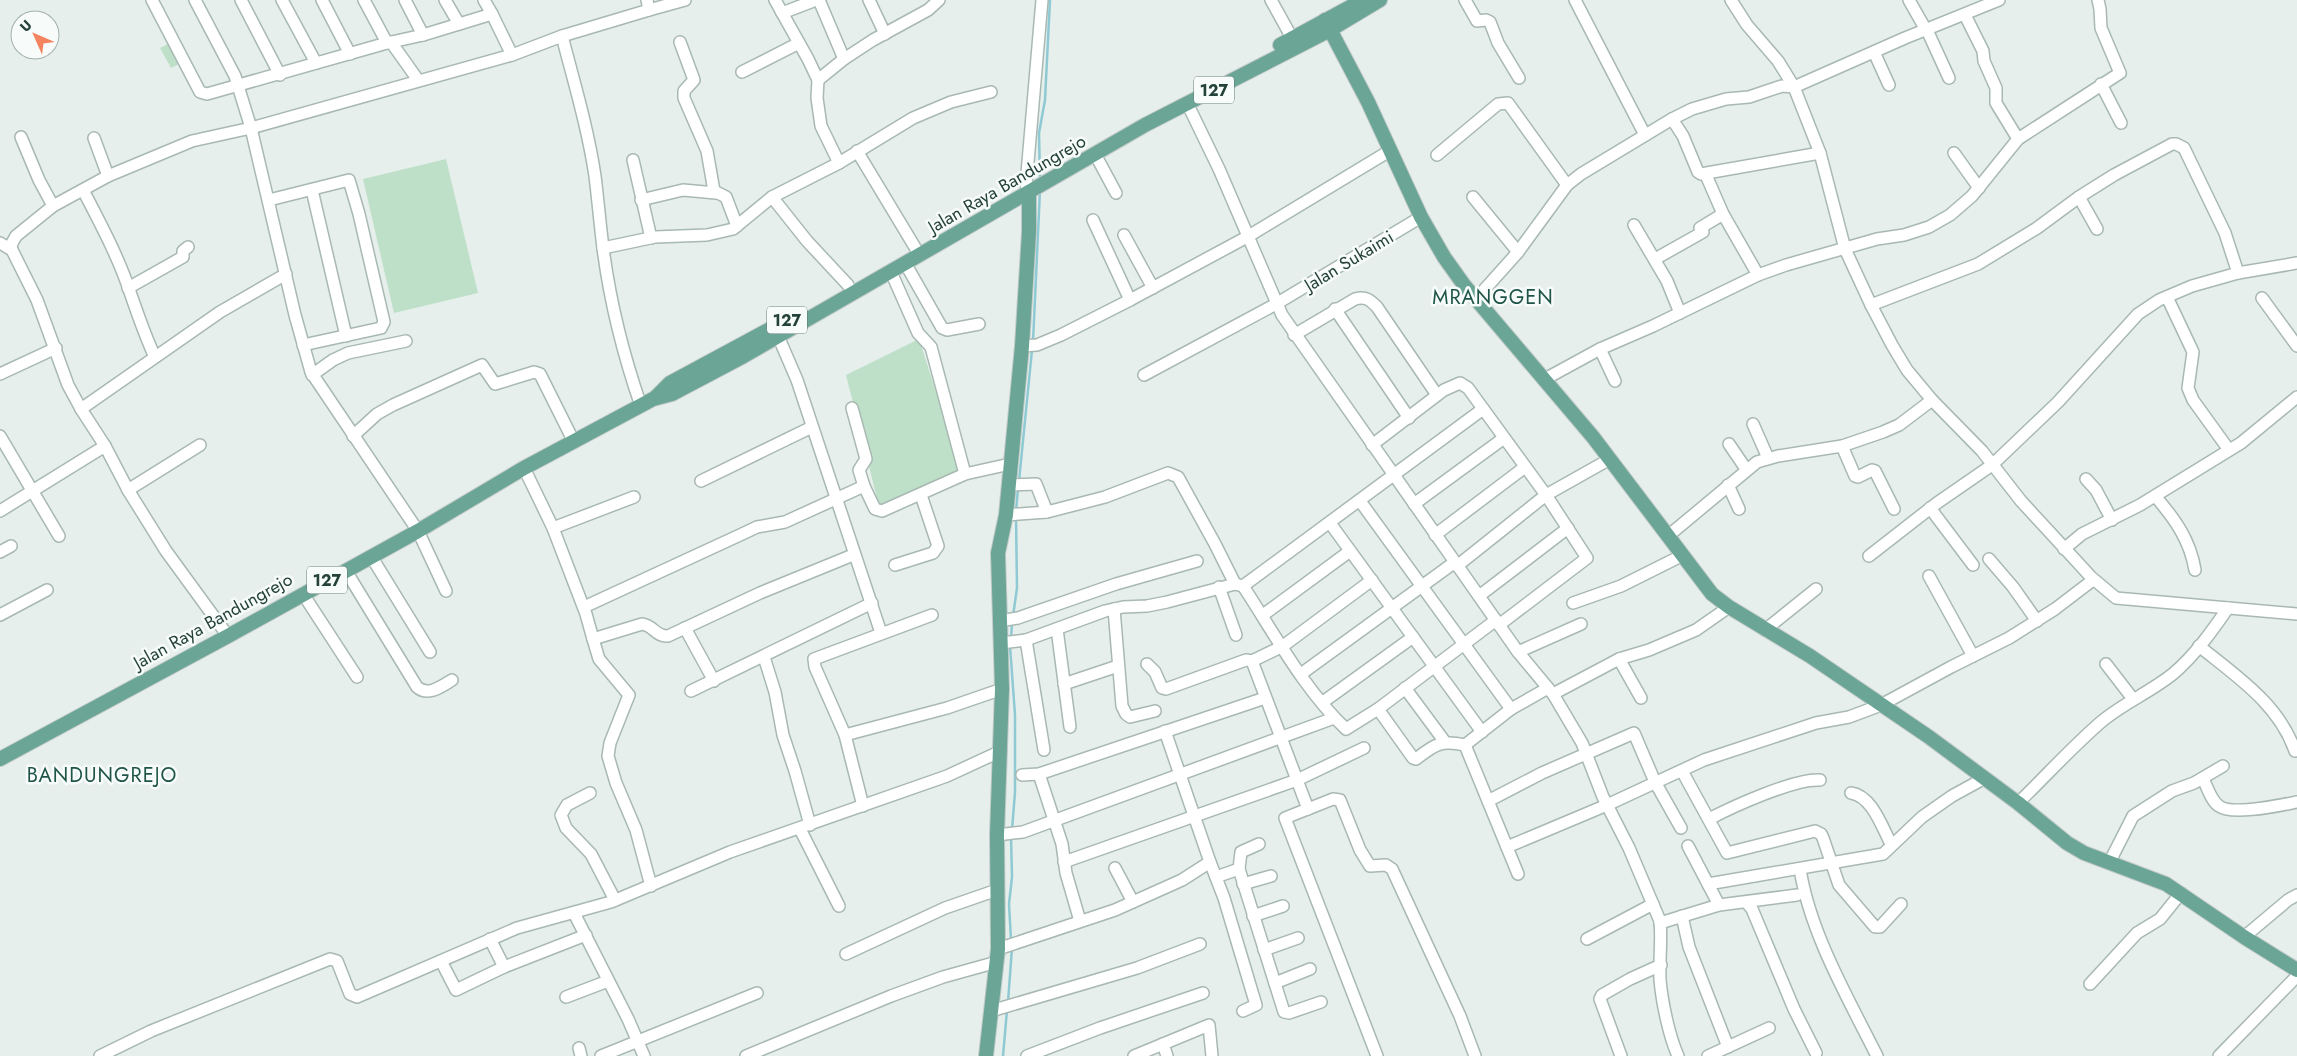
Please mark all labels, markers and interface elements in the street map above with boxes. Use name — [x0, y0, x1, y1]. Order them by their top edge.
north arrow — [10, 10, 60, 60]
text: U — [15, 15, 36, 36]
road number: 127 — [1194, 76, 1234, 104]
street label: Jalan Raya Bandungrejo — [922, 128, 1091, 241]
street label: Jalan Sukaimi — [1298, 224, 1399, 299]
district label: MRANGGEN — [1432, 283, 1554, 312]
road number: 127 — [767, 306, 807, 334]
street label: Jalan Raya Bandungrejo — [127, 566, 297, 677]
road number: 127 — [307, 566, 347, 594]
district label: BANDUNGREJO — [27, 761, 177, 790]

